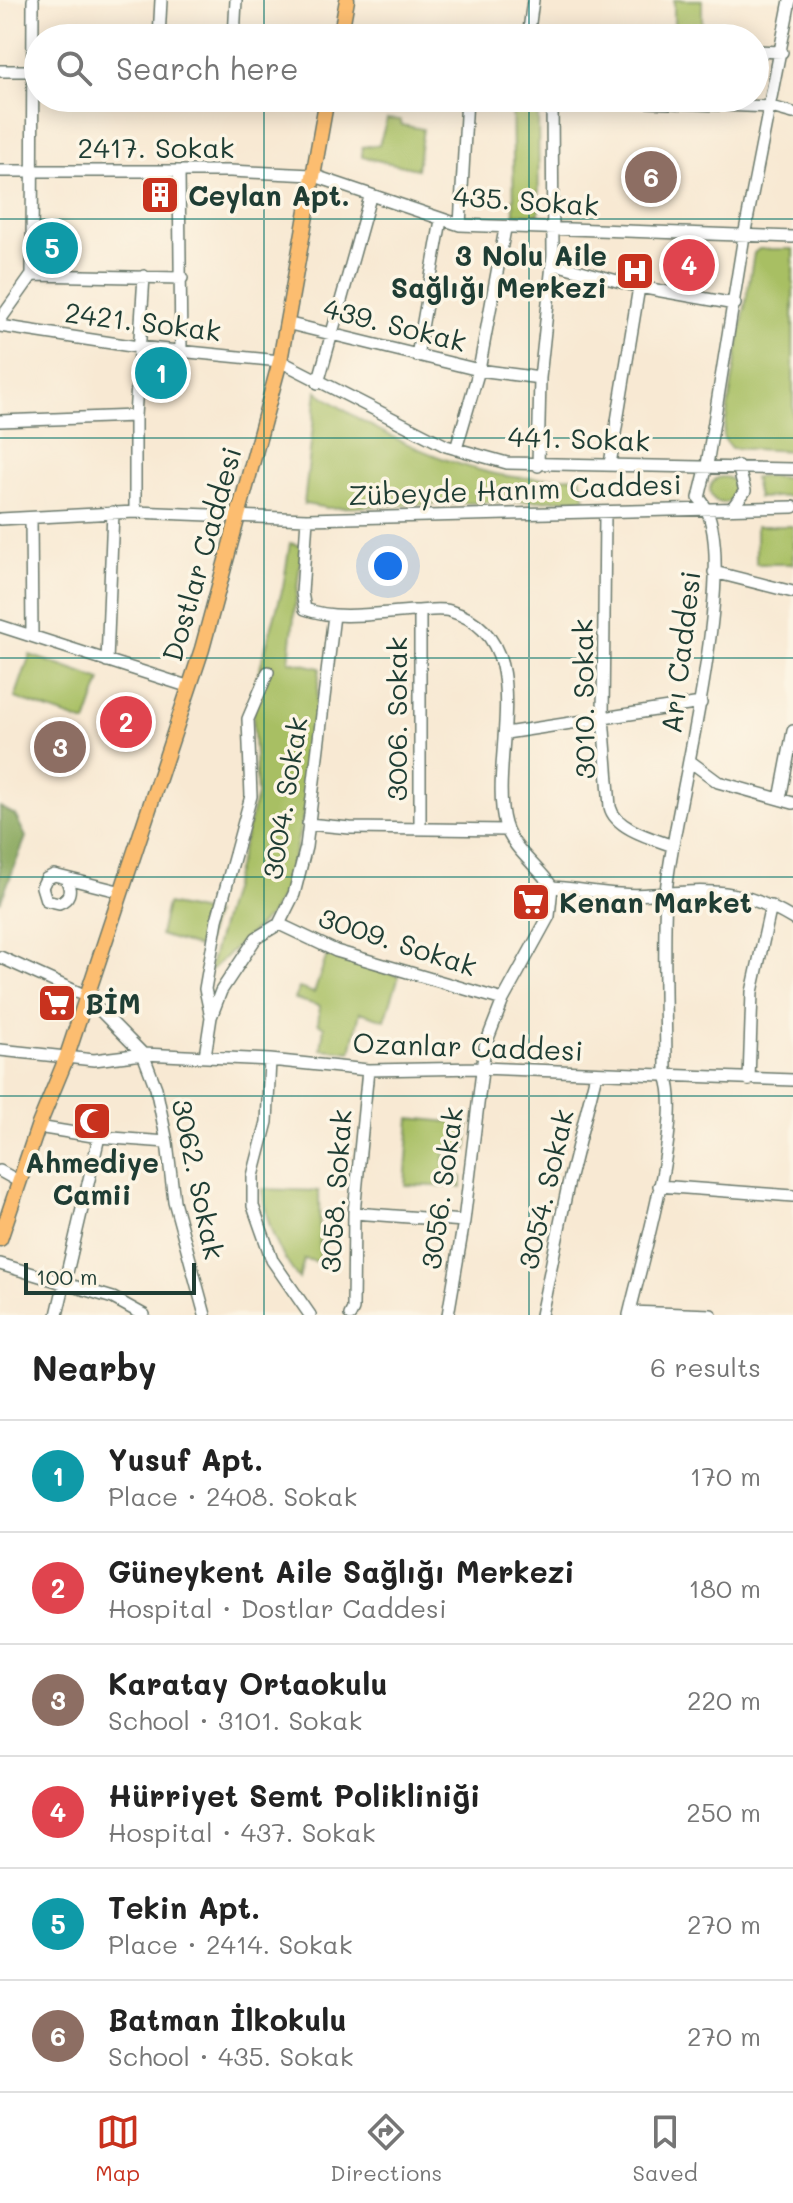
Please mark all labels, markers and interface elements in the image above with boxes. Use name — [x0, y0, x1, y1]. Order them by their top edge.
search box — [24, 24, 769, 112]
icon: search — [52, 46, 96, 90]
text: Search here — [116, 48, 299, 88]
street label: 2417. Sokak — [78, 129, 234, 165]
pin: 6 — [625, 147, 677, 207]
building icon: Ceylan Apt. — [139, 174, 181, 216]
place label: Ceylan Apt. — [188, 177, 350, 214]
street label: 435. Sokak — [452, 177, 600, 223]
pin: 5 — [26, 218, 78, 278]
pin: 4 — [663, 235, 715, 295]
place label: 3 Nolu Aile Sağlığı Merkezi — [391, 237, 607, 305]
hospital icon: 3 Nolu Aile Sağlığı Merkezi — [614, 250, 656, 292]
street label: 439. Sokak — [320, 289, 470, 359]
street label: 2421. Sokak — [63, 294, 223, 348]
pin: 1 — [135, 343, 187, 403]
street label: 441. Sokak — [507, 418, 651, 458]
street label: Dostlar Caddesi — [153, 442, 249, 666]
street label: Zübeyde Hanım Caddesi — [348, 465, 682, 513]
your location — [368, 546, 408, 586]
street label: Arı Caddesi — [652, 569, 708, 735]
street label: 3010. Sokak — [564, 619, 602, 779]
street label: 3006. Sokak — [378, 637, 414, 801]
pin: 2 — [100, 692, 152, 752]
street label: 3004. Sokak — [253, 714, 315, 882]
pin: 3 — [34, 717, 86, 777]
supermarket icon: Kenan Market — [510, 881, 552, 923]
place label: Kenan Market — [559, 884, 752, 920]
street label: 3009. Sokak — [314, 898, 482, 984]
supermarket icon: BİM — [36, 982, 78, 1024]
place label: BİM — [85, 985, 141, 1021]
street label: Ozanlar Caddesi — [352, 1024, 584, 1068]
street label: 3062. Sokak — [164, 1096, 234, 1262]
mosque icon: Ahmediye Camii — [71, 1100, 113, 1142]
street label: 3056. Sokak — [412, 1104, 470, 1272]
street label: 3054. Sokak — [509, 1105, 581, 1273]
street label: 3058. Sokak — [311, 1108, 359, 1274]
place label: Ahmediye Camii — [25, 1144, 159, 1212]
scale bar — [24, 1259, 196, 1295]
text: 100 m — [36, 1262, 98, 1291]
text: Nearby — [32, 1345, 157, 1390]
text: 6 results — [650, 1350, 761, 1384]
text: Yusuf Apt. — [108, 1439, 263, 1479]
text: 1 — [52, 1459, 64, 1493]
text: 170 m — [690, 1459, 761, 1493]
text: Place · 2408. Sokak — [108, 1479, 357, 1513]
text: Güneykent Aile Sağlığı Merkezi — [108, 1551, 575, 1591]
text: 2 — [51, 1571, 65, 1605]
text: 180 m — [689, 1571, 761, 1605]
text: Hospital · Dostlar Caddesi — [108, 1591, 447, 1625]
text: Karatay Ortaokulu — [108, 1663, 388, 1703]
text: 3 — [50, 1683, 66, 1717]
text: 220 m — [687, 1683, 761, 1717]
text: School · 3101. Sokak — [108, 1703, 362, 1737]
text: Hürriyet Semt Polikliniği — [108, 1775, 480, 1815]
text: 4 — [50, 1795, 66, 1829]
text: 250 m — [686, 1795, 761, 1829]
text: Hospital · 437. Sokak — [108, 1815, 376, 1849]
text: Tekin Apt. — [108, 1887, 260, 1927]
text: 5 — [50, 1907, 66, 1941]
text: 270 m — [687, 1907, 761, 1941]
text: Place · 2414. Sokak — [108, 1927, 352, 1961]
text: Batman İlkokulu — [108, 1999, 347, 2039]
text: 6 — [50, 2019, 66, 2053]
text: 270 m — [687, 2019, 761, 2053]
text: School · 435. Sokak — [108, 2039, 353, 2073]
tab: Map — [95, 2110, 140, 2187]
tab: Directions — [330, 2110, 442, 2187]
tab: Saved — [633, 2110, 698, 2187]

